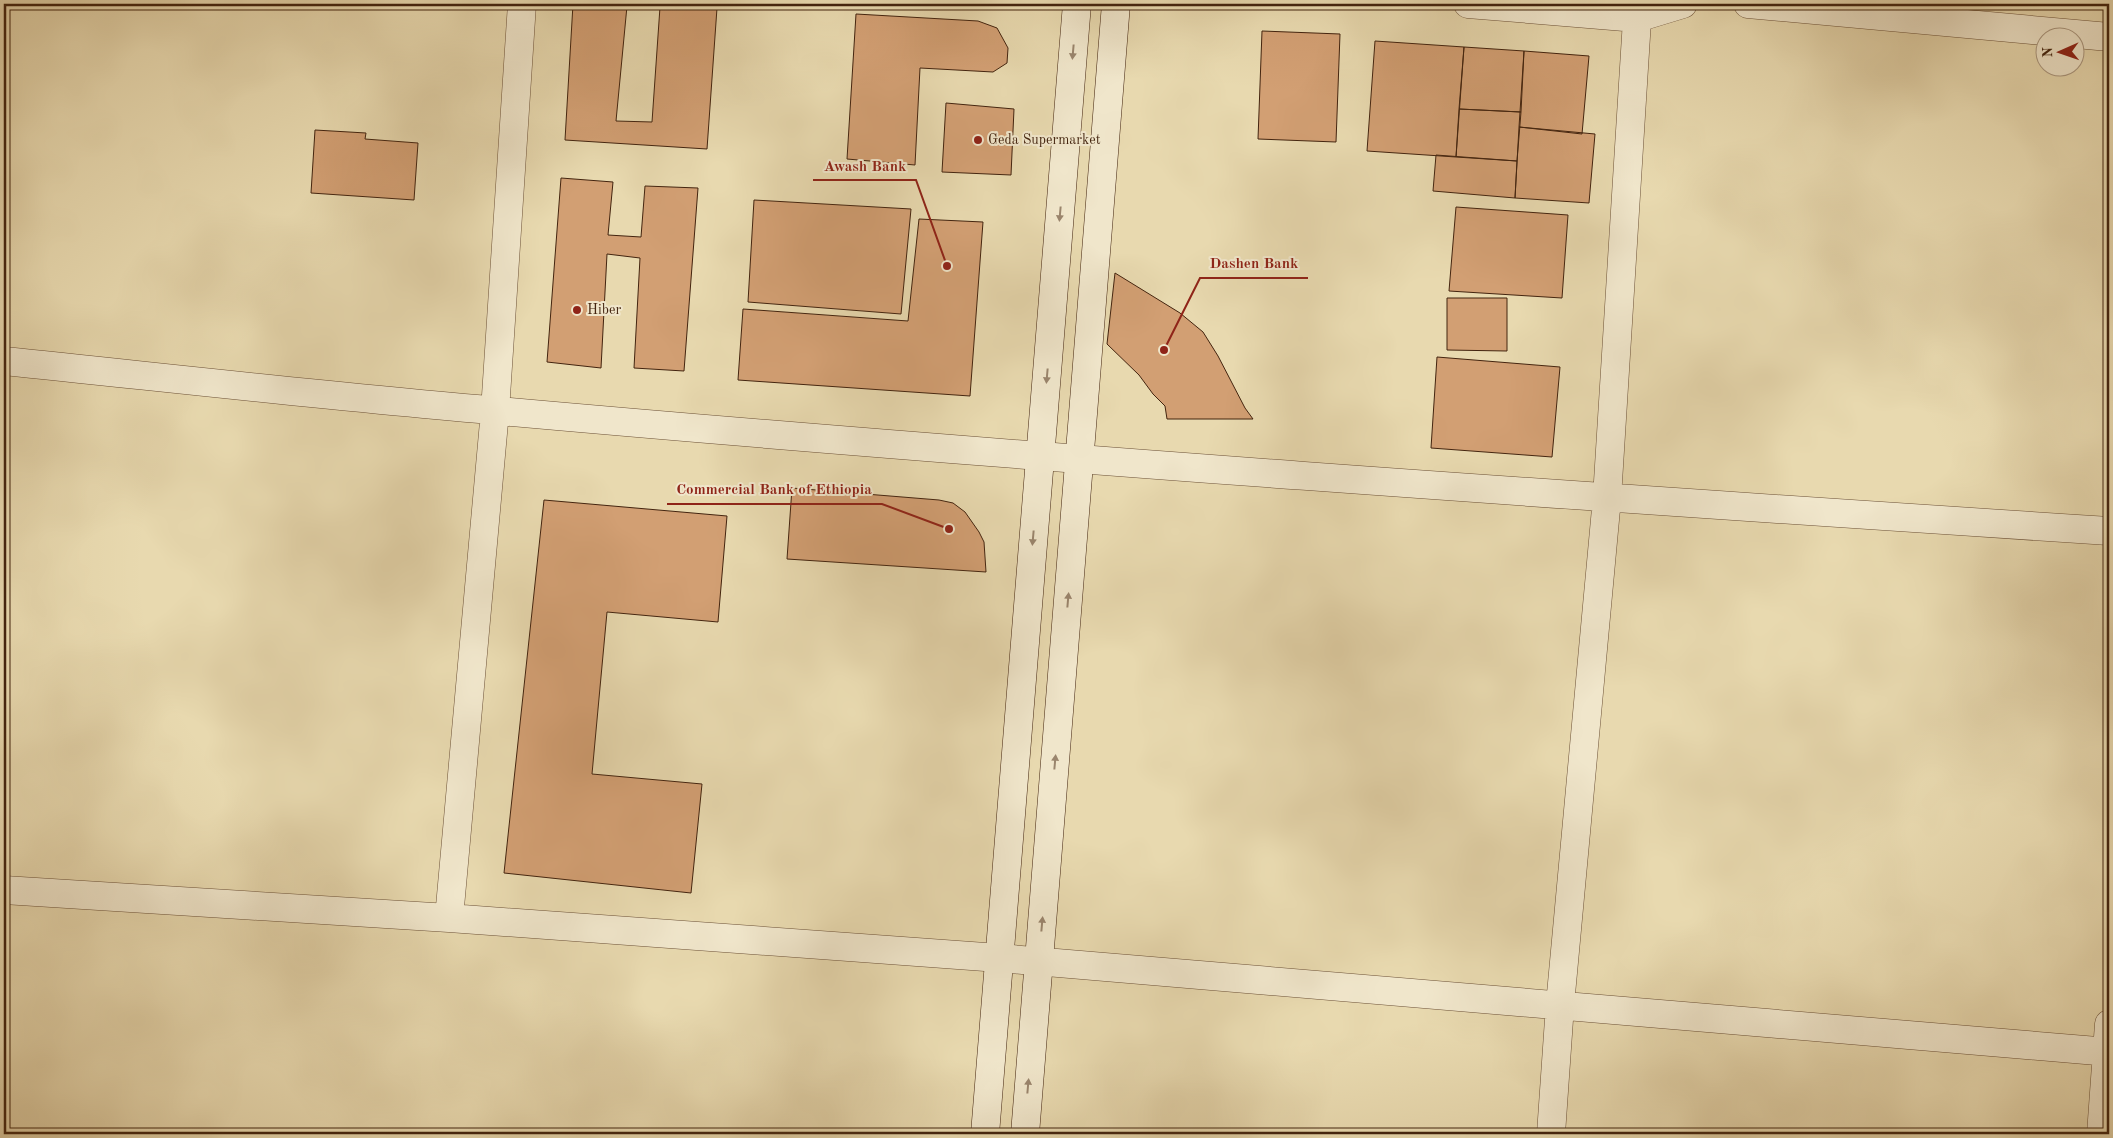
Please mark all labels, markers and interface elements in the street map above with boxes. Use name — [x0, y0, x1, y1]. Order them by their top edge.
north arrow — [2036, 28, 2086, 78]
one-way arrow — [1069, 45, 1077, 61]
text: N — [2041, 47, 2055, 58]
place label: Geda Supermarket — [988, 133, 1101, 147]
marker: Geda Supermarket — [972, 134, 984, 146]
callout: Awash Bank — [813, 150, 916, 180]
text: Awash Bank — [824, 160, 907, 175]
one-way arrow — [1055, 207, 1063, 223]
callout: Dashen Bank — [1200, 248, 1308, 278]
text: Dashen Bank — [1210, 257, 1299, 272]
place label: Hiber — [587, 303, 621, 317]
marker: Hiber — [571, 304, 583, 316]
one-way arrow — [1042, 369, 1050, 385]
callout: Commercial Bank of Ethiopia — [667, 474, 882, 504]
text: Commercial Bank of Ethiopia — [676, 483, 872, 498]
one-way arrow — [1029, 531, 1037, 547]
one-way arrow — [1064, 591, 1072, 607]
one-way arrow — [1051, 753, 1059, 769]
one-way arrow — [1038, 915, 1046, 931]
one-way arrow — [1025, 1077, 1033, 1093]

